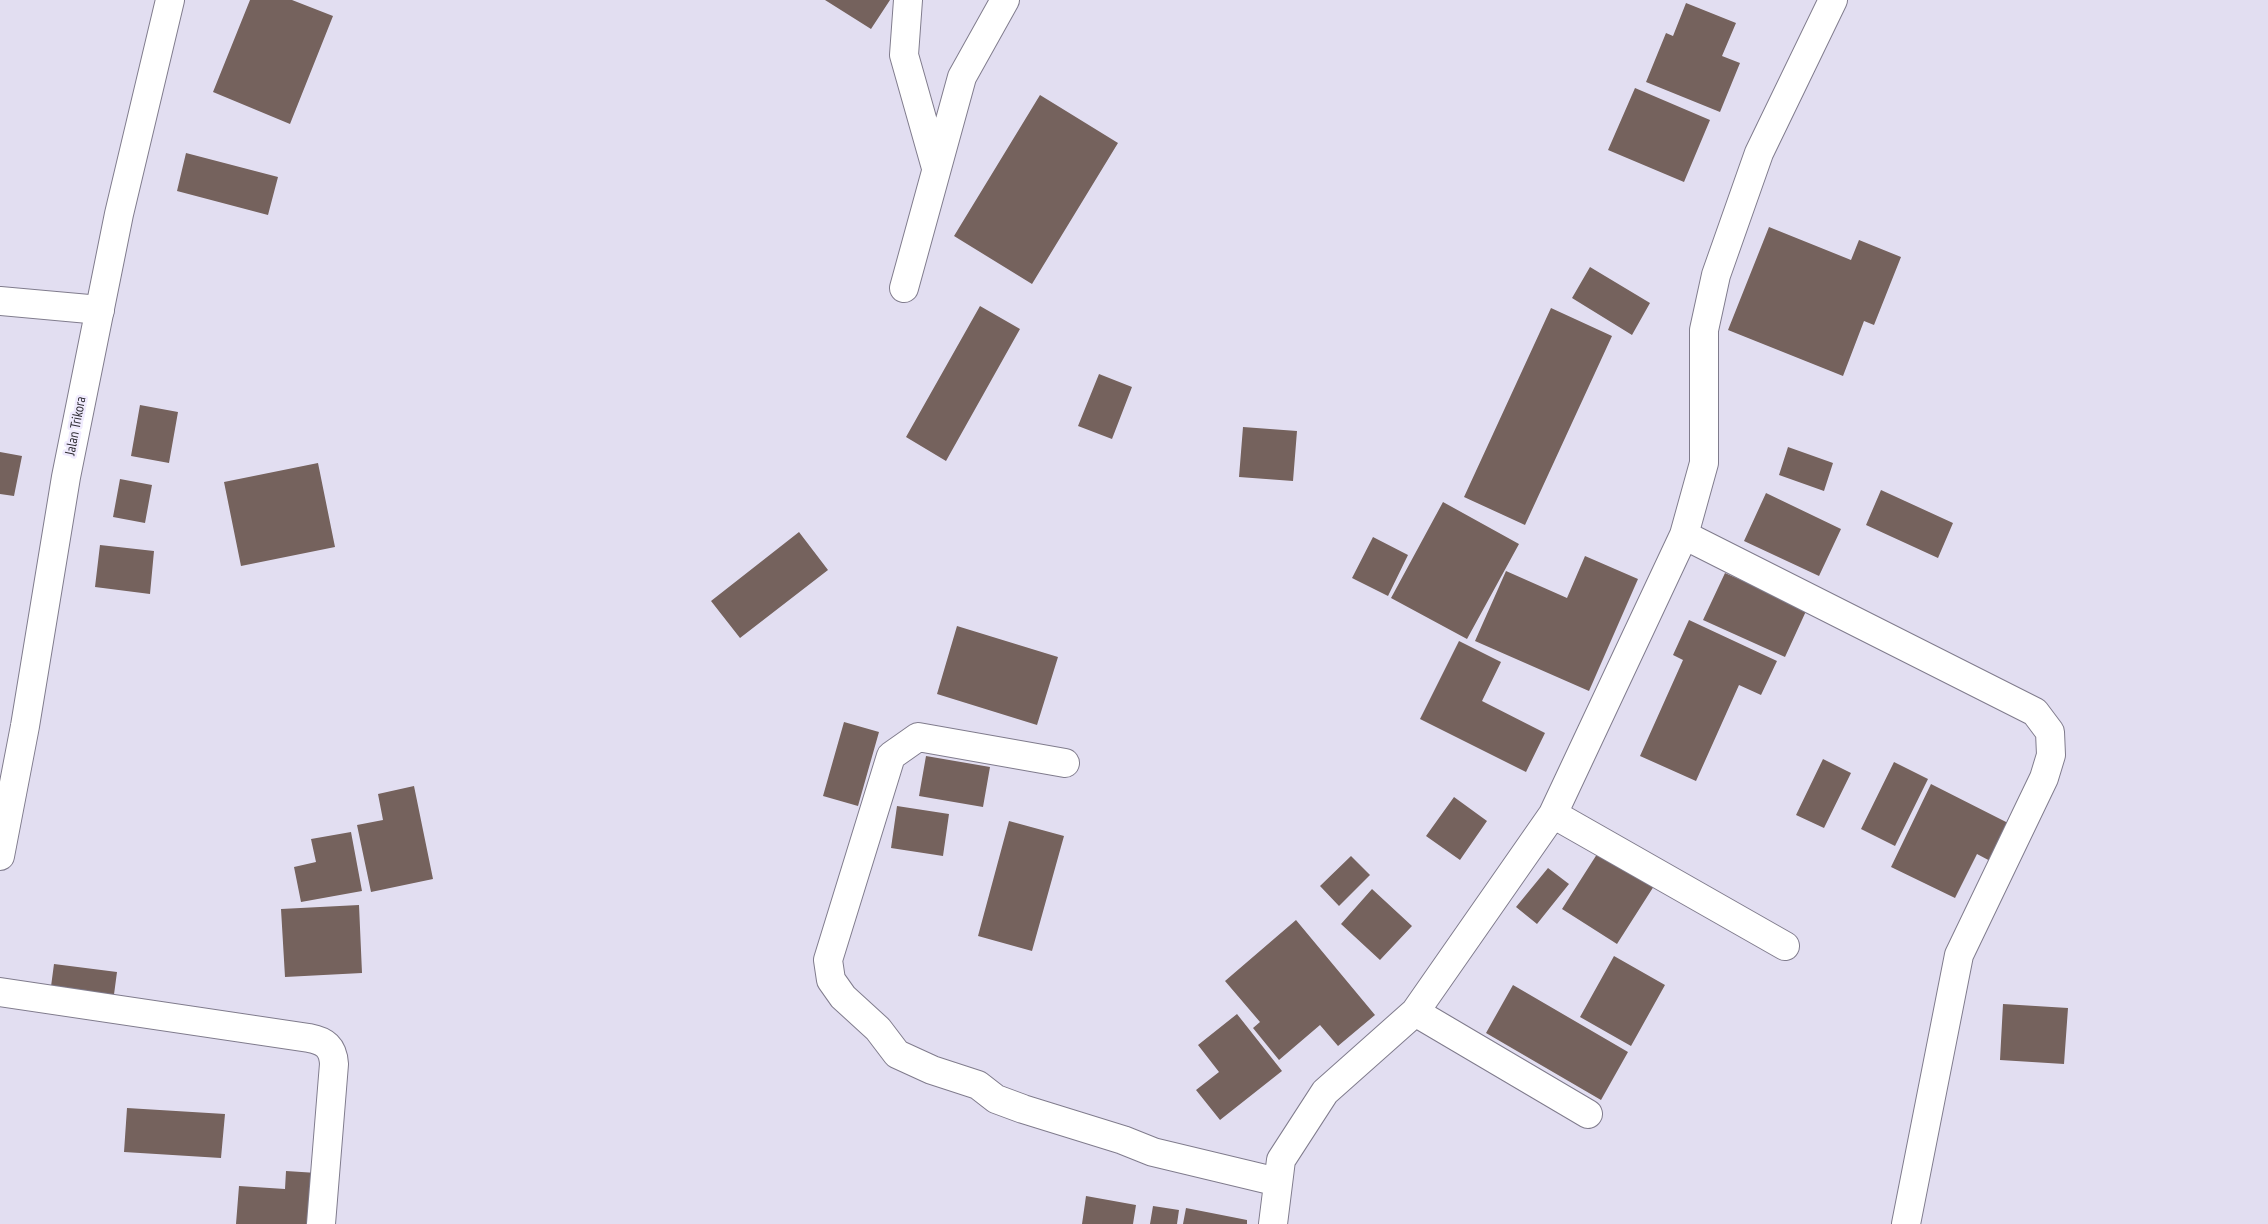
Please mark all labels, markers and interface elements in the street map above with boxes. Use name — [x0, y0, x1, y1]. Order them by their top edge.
street label: Jalan Trikora — [62, 395, 90, 457]

